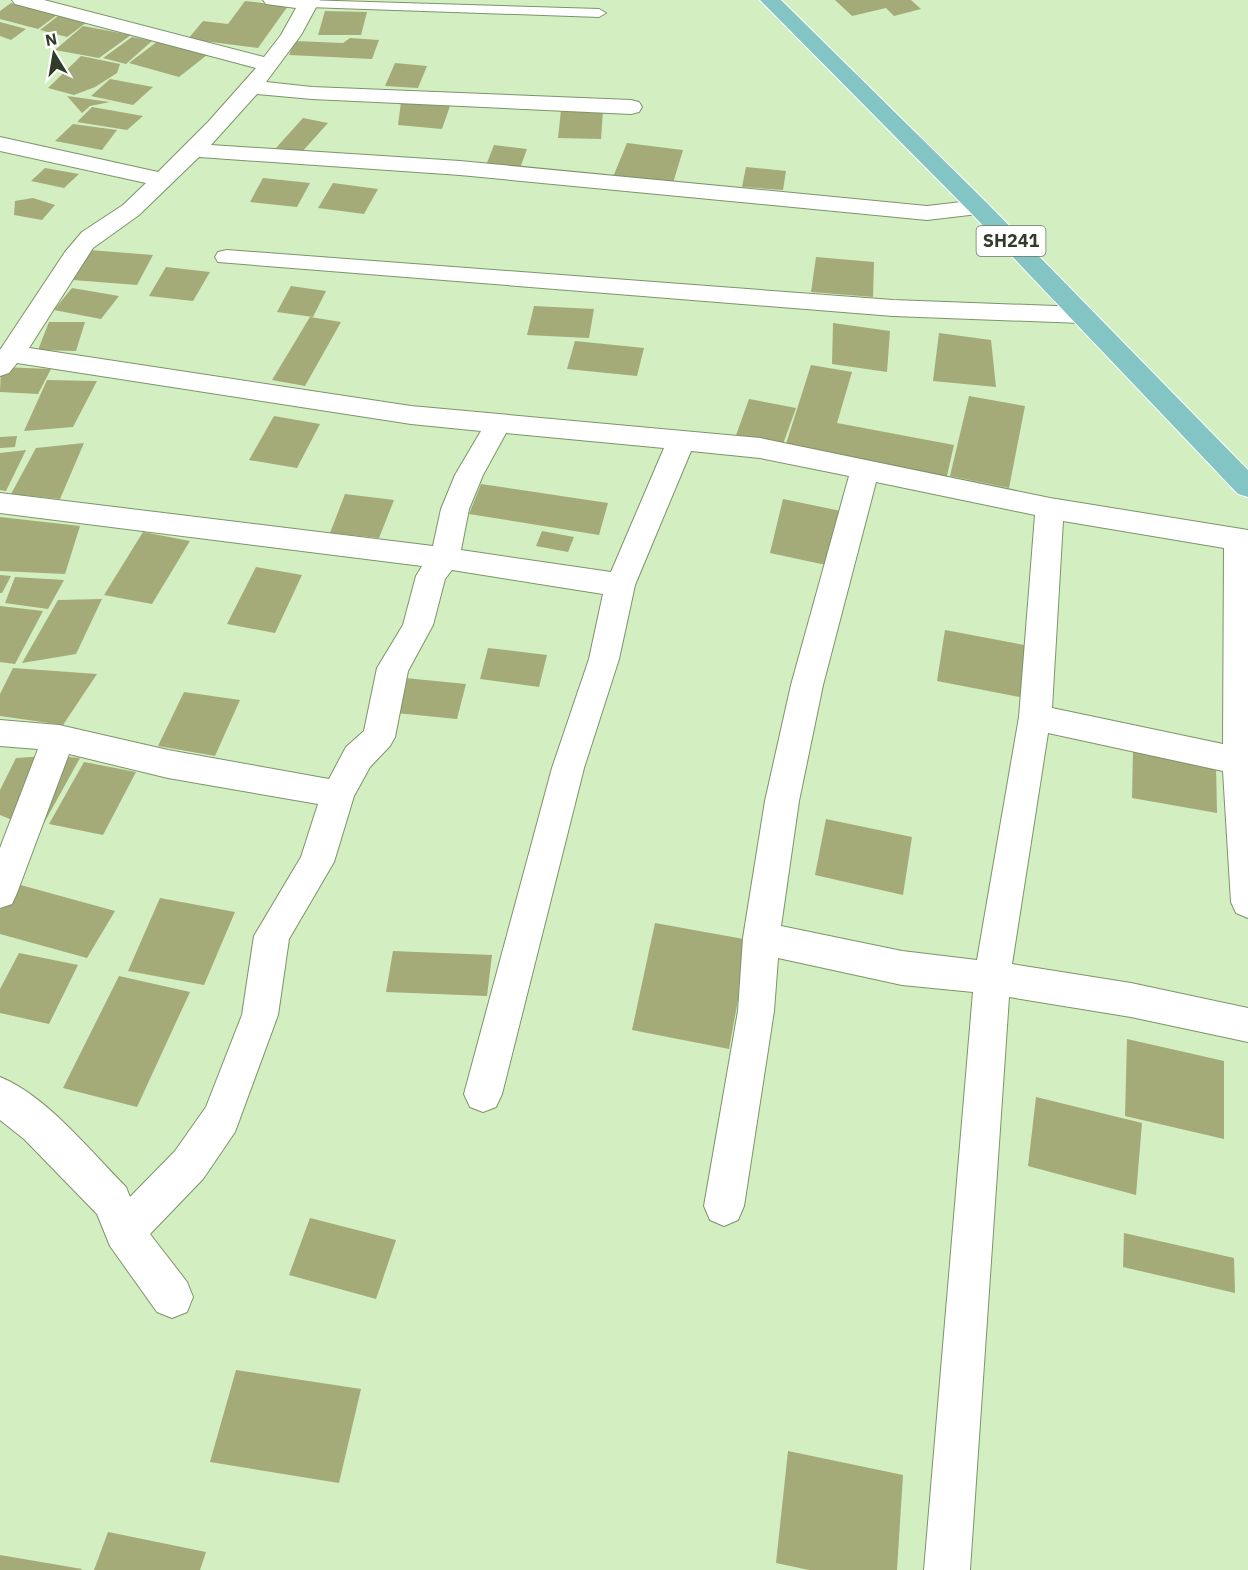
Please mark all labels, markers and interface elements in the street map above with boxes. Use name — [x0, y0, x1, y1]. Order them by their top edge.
north arrow — [24, 24, 84, 84]
text: N — [44, 28, 59, 50]
road number: SH241 — [976, 226, 1046, 256]

